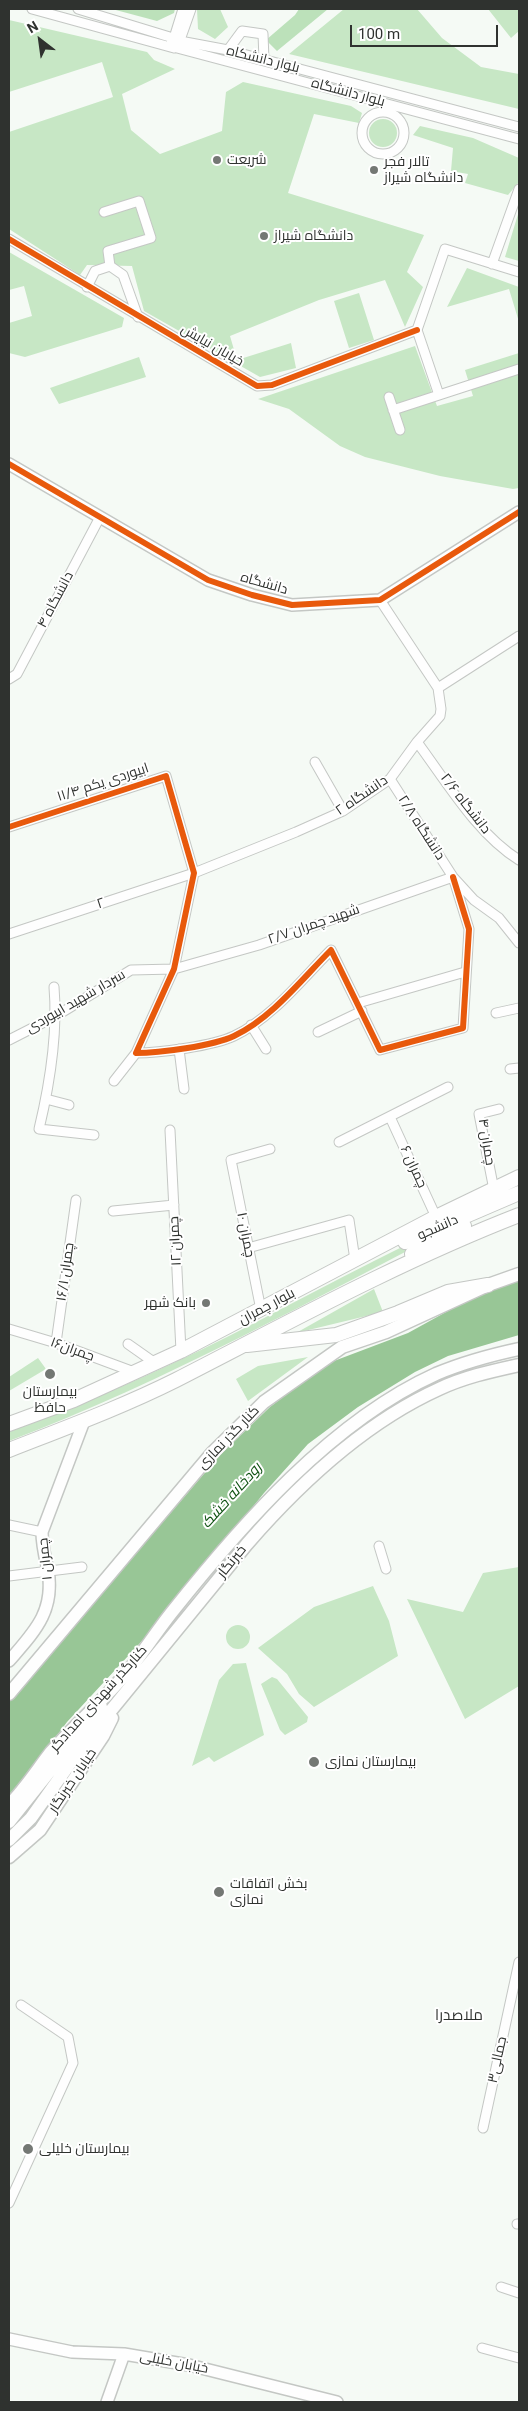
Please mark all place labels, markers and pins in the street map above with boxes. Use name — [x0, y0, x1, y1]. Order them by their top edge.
place label: شریعت — [227, 152, 267, 168]
marker: شریعت — [211, 154, 223, 166]
place label: تالار فجر دانشگاه شیراز — [384, 154, 463, 186]
marker: تالار فجر دانشگاه شیراز — [368, 164, 380, 176]
place label: دانشگاه شیراز — [274, 228, 353, 244]
marker: دانشگاه شیراز — [258, 230, 270, 242]
place label: بانک شهر — [144, 1295, 196, 1311]
marker: بانک شهر — [200, 1297, 212, 1309]
marker: بیمارستان حافظ — [43, 1367, 57, 1381]
place label: بیمارستان حافظ — [23, 1384, 77, 1416]
place label: بیمارستان نمازی — [325, 1754, 416, 1770]
marker: بیمارستان نمازی — [307, 1755, 321, 1769]
place label: بخش اتفاقات نمازی — [230, 1876, 307, 1908]
marker: بخش اتفاقات نمازی — [212, 1885, 226, 1899]
place label: بیمارستان خلیلی — [39, 2141, 130, 2157]
marker: بیمارستان خلیلی — [21, 2142, 35, 2156]

